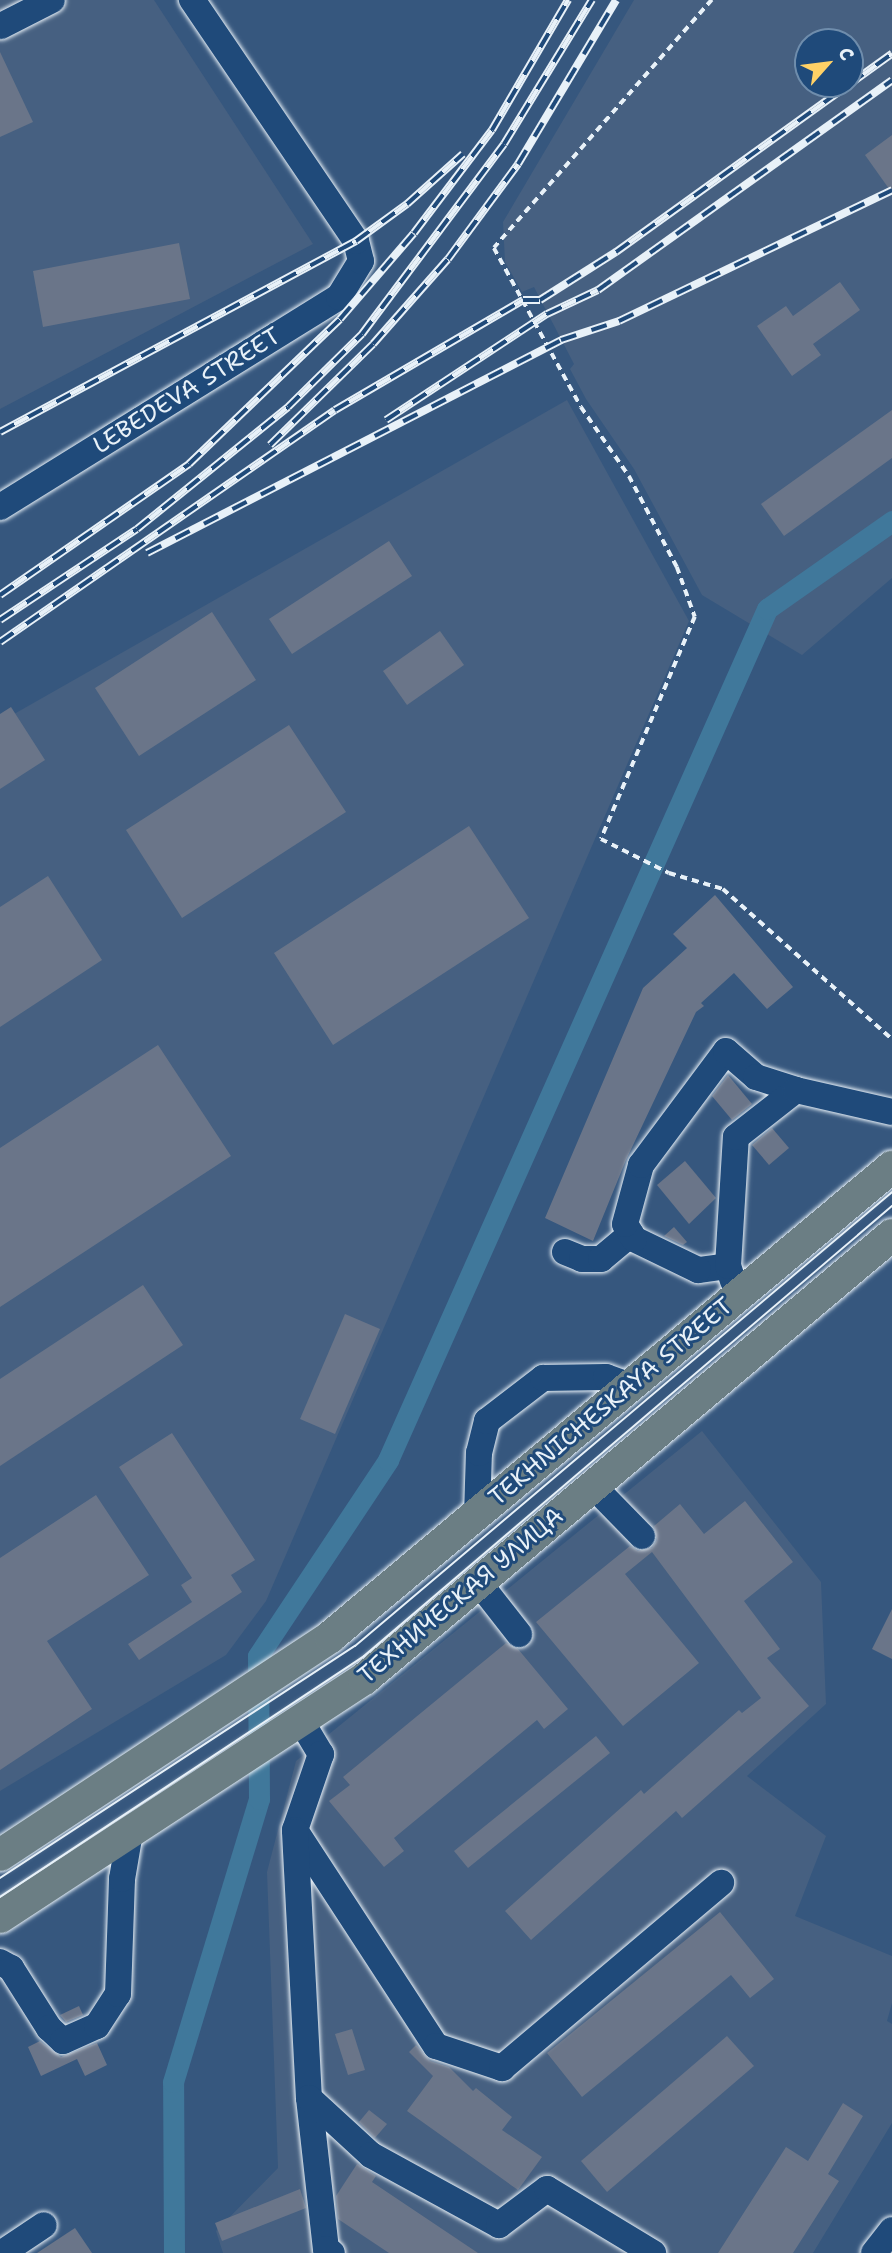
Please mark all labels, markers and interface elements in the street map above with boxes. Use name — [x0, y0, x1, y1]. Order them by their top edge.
north arrow — [794, 28, 864, 98]
text: С — [832, 43, 860, 65]
street label: LEBEDEVA STREET — [88, 322, 286, 460]
street label: TEKHNICHESKAYA STREET — [483, 1292, 739, 1512]
street label: ТЕХНИЧЕСКАЯ УЛИЦА — [353, 1502, 569, 1690]

